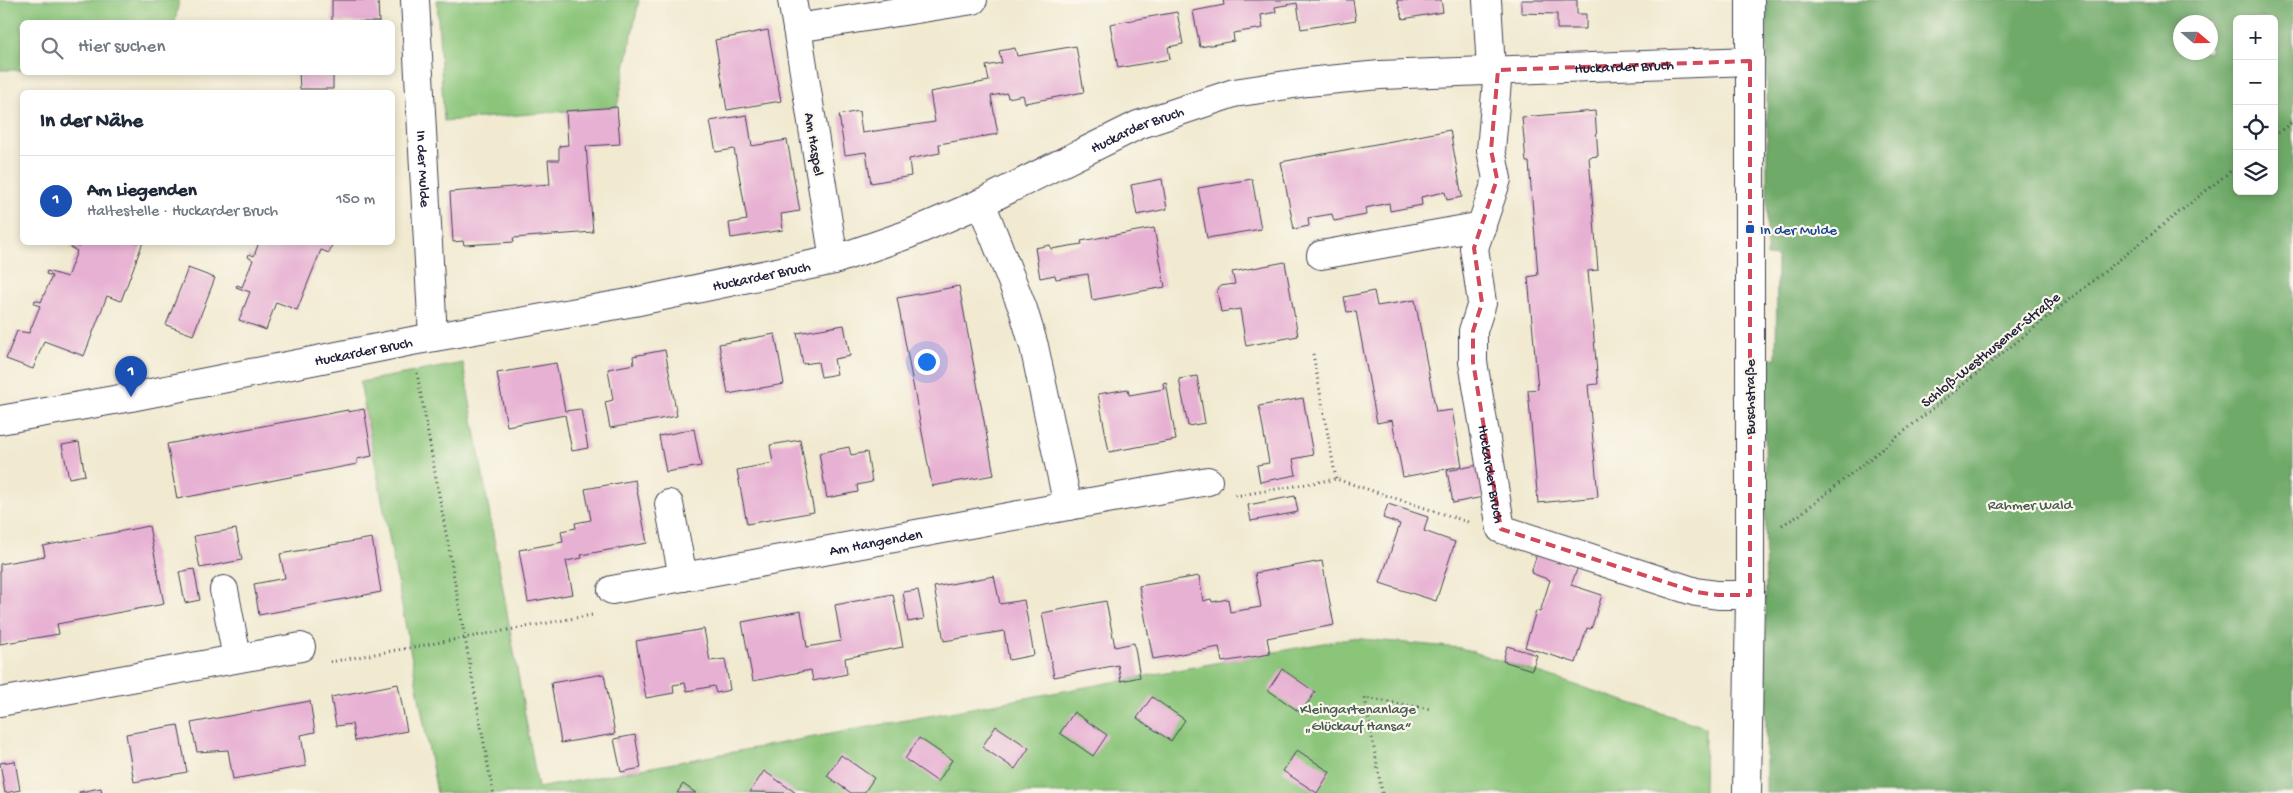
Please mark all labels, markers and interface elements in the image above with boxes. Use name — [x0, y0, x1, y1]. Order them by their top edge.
north arrow — [2173, 15, 2218, 60]
map controls — [2233, 15, 2278, 195]
button: + — [2233, 15, 2278, 60]
search box — [20, 20, 395, 75]
icon: search — [38, 34, 66, 62]
text: Hier suchen — [78, 36, 165, 59]
street label: Huckarder Bruch — [1574, 57, 1674, 79]
button: − — [2233, 60, 2278, 105]
street label: Huckarder Bruch — [1088, 103, 1187, 158]
button: locate — [2233, 105, 2278, 150]
text: In der Nähe — [40, 110, 143, 135]
street label: Am Haspel — [799, 111, 827, 177]
street label: In der Mulde — [411, 130, 433, 208]
button: layers — [2233, 150, 2278, 195]
text: Am Liegenden — [87, 180, 197, 203]
text: 1 — [53, 191, 59, 210]
text: 150 m — [336, 191, 375, 210]
text: Haltestelle · Huckarder Bruch — [87, 203, 278, 222]
place label: In der Mulde — [1760, 222, 1837, 240]
marker: In der Mulde — [1744, 223, 1756, 235]
street label: Huckarder Bruch — [711, 258, 812, 296]
street label: Schloß-Westhusener-Straße — [1918, 289, 2065, 412]
street label: Huckarder Bruch — [313, 334, 414, 371]
your location — [914, 349, 940, 375]
pin: 1 — [115, 356, 147, 397]
street label: Buschstraße — [1742, 359, 1760, 436]
street label: Huckarder Bruch — [1473, 423, 1507, 525]
park label: Rahmer Wald — [1988, 497, 2074, 515]
street label: Am Hangenden — [828, 526, 924, 561]
park label: Kleingartenanlage „Glückauf Hansa“ — [1300, 701, 1416, 736]

